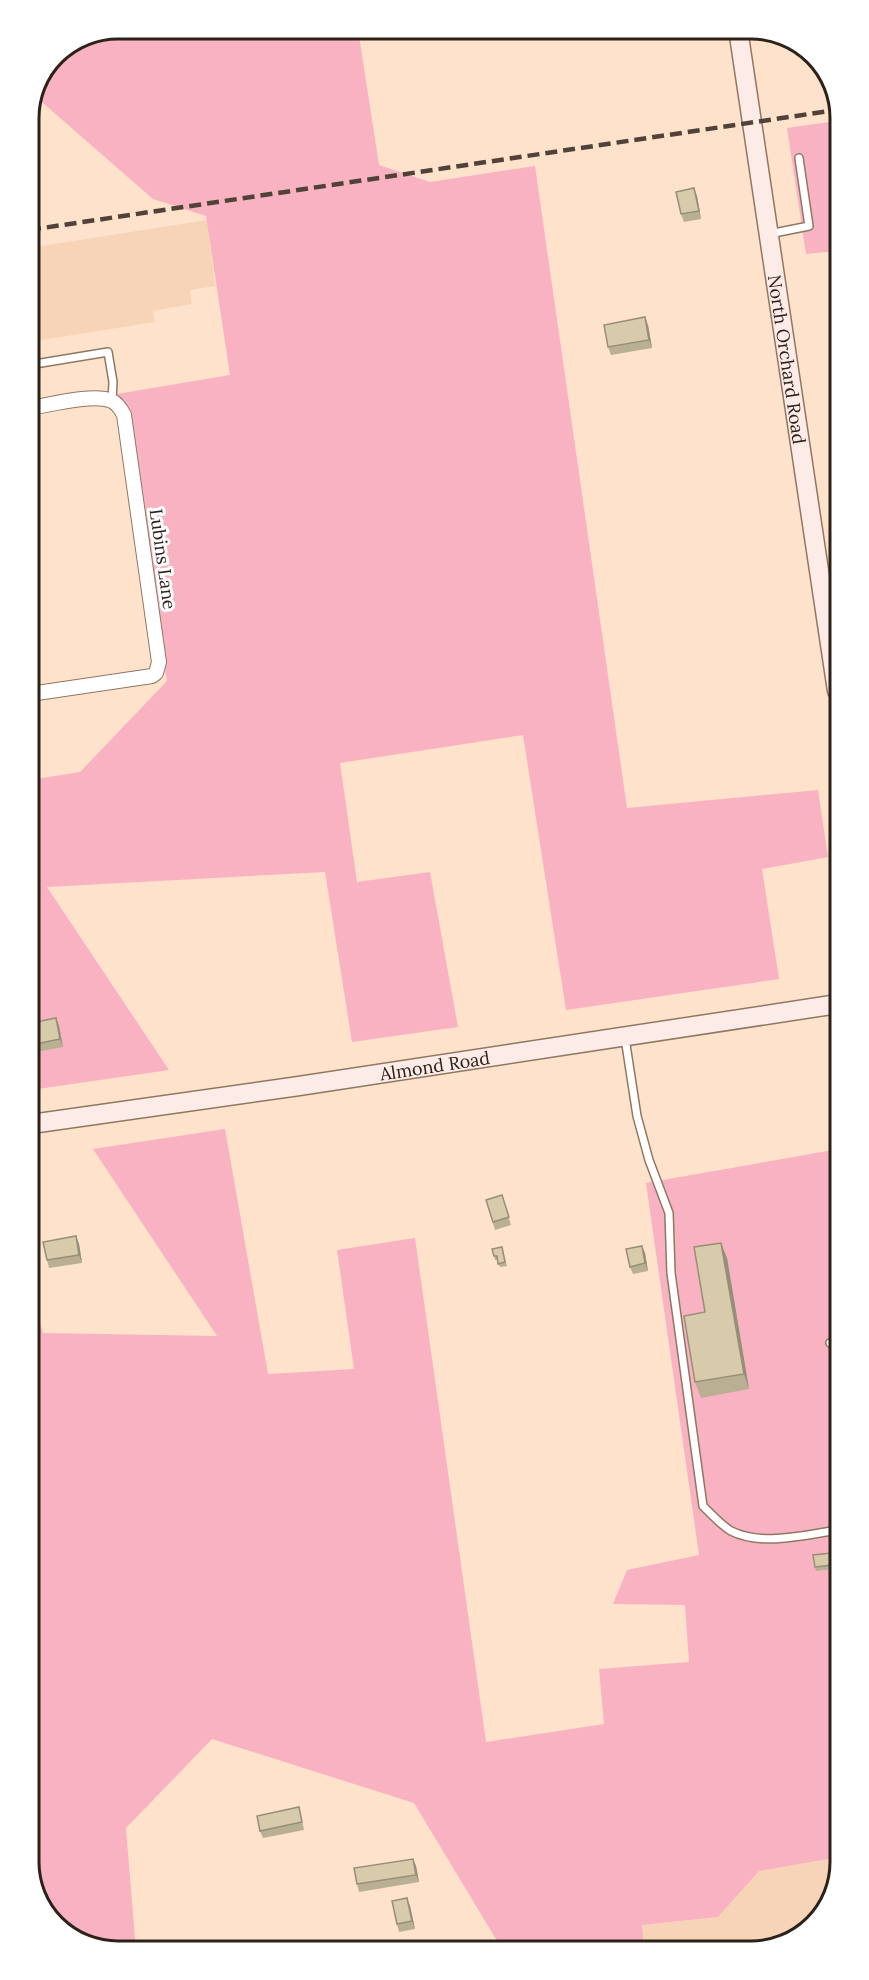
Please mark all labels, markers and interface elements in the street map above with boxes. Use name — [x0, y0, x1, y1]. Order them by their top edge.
street label: North Orchard Road — [763, 273, 811, 446]
street label: Lubins Lane — [145, 507, 181, 611]
street label: Almond Road — [377, 1046, 492, 1085]

